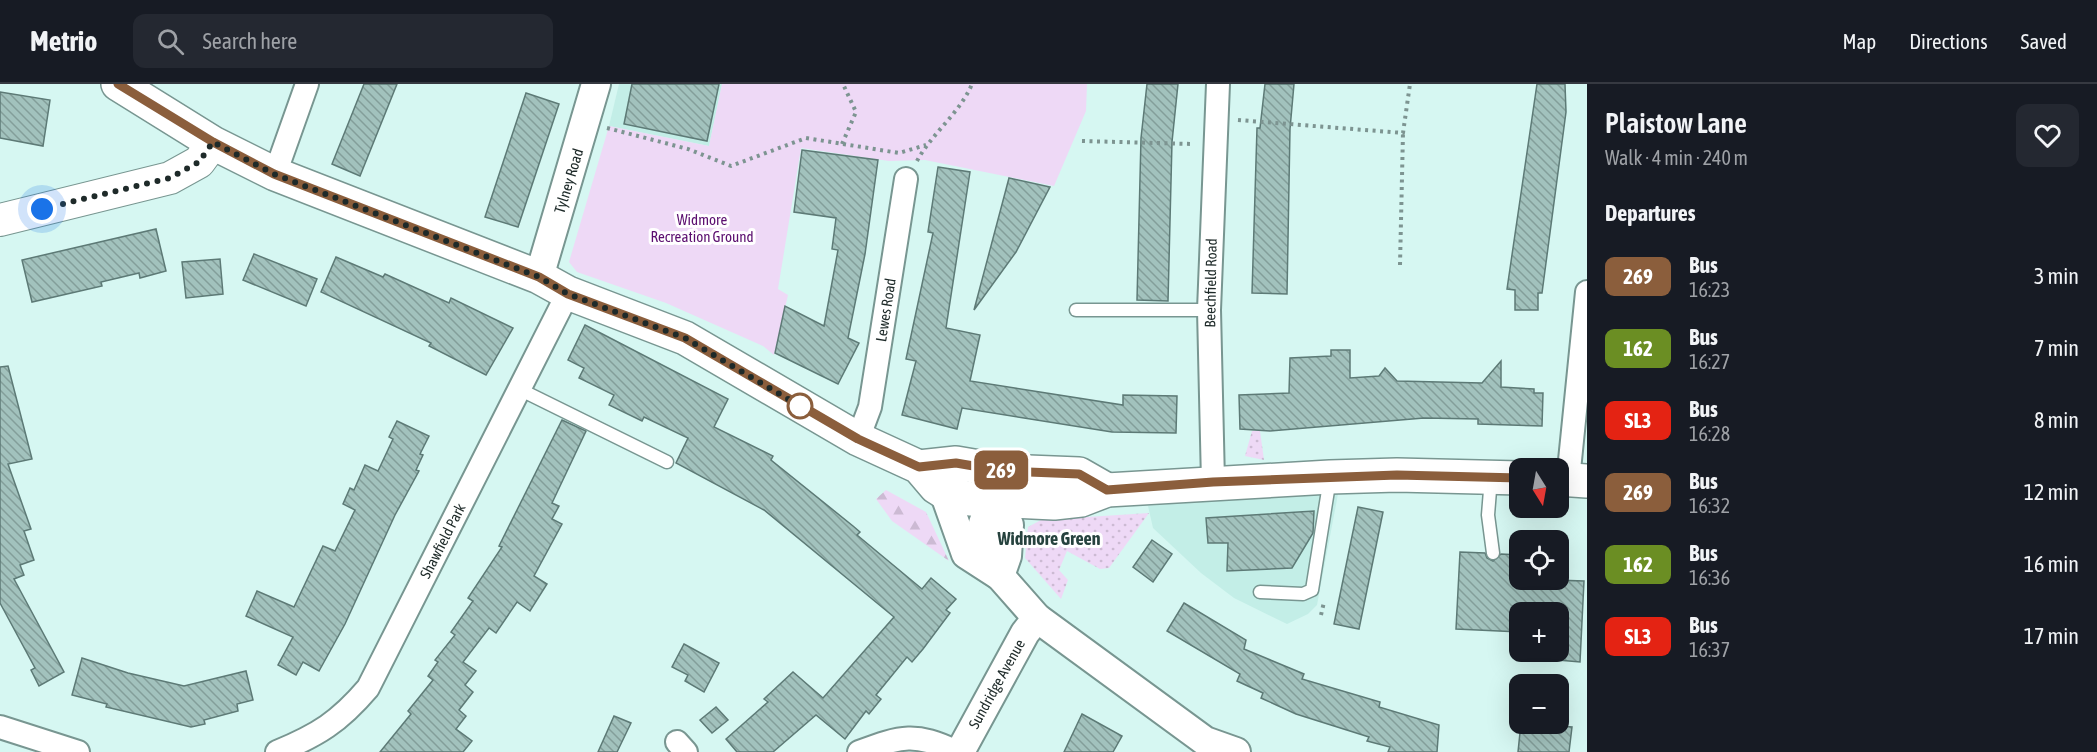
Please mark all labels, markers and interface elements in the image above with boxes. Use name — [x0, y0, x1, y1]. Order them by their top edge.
search box — [133, 14, 553, 68]
text: Metrio — [30, 25, 97, 57]
icon: search — [154, 25, 187, 58]
text: Search here — [202, 28, 297, 54]
text: Map — [1842, 29, 1876, 53]
text: Directions — [1909, 29, 1988, 53]
text: Saved — [2021, 29, 2067, 53]
button: heart — [2016, 104, 2079, 167]
text: Plaistow Lane — [1605, 107, 1747, 139]
street label: Tylney Road — [551, 146, 586, 215]
text: Walk · 4 min · 240 m — [1605, 146, 1748, 169]
your location — [27, 194, 57, 224]
text: Departures — [1605, 200, 1695, 226]
park label: Widmore Recreation Ground — [650, 211, 754, 245]
street label: Beechfield Road — [1201, 238, 1220, 328]
text: Bus — [1689, 252, 1718, 278]
text: 3 min — [2034, 263, 2079, 289]
text: 269 — [1623, 264, 1653, 288]
street label: Lewes Road — [872, 277, 899, 343]
text: 16:23 — [1689, 278, 1730, 301]
text: Bus — [1689, 324, 1718, 350]
text: 7 min — [2034, 335, 2079, 361]
text: 162 — [1623, 336, 1653, 360]
text: 16:27 — [1689, 350, 1730, 373]
unlabelled marker — [787, 393, 813, 419]
text: Bus — [1689, 396, 1718, 422]
text: 8 min — [2034, 407, 2079, 433]
text: SL3 — [1625, 408, 1651, 432]
text: 16:28 — [1689, 422, 1730, 445]
line badge: 269 — [966, 450, 1036, 490]
text: 269 — [986, 458, 1016, 482]
north arrow — [1509, 458, 1569, 518]
map controls — [1509, 458, 1569, 734]
text: Bus — [1689, 468, 1718, 494]
text: 12 min — [2024, 479, 2079, 505]
text: 269 — [1623, 480, 1653, 504]
text: 16:32 — [1689, 494, 1730, 517]
street label: Shawfield Park — [416, 500, 469, 581]
district label: Widmore Green — [997, 528, 1101, 549]
button: locate — [1509, 530, 1569, 590]
text: Bus — [1689, 540, 1718, 566]
text: 16 min — [2024, 551, 2079, 577]
text: 162 — [1623, 552, 1653, 576]
text: 16:36 — [1689, 566, 1730, 589]
button: + — [1509, 602, 1569, 662]
text: Bus — [1689, 612, 1718, 638]
text: 17 min — [2024, 623, 2079, 649]
text: SL3 — [1625, 624, 1651, 648]
street label: Sundridge Avenue — [965, 636, 1028, 731]
text: 16:37 — [1689, 638, 1730, 661]
button: − — [1509, 674, 1569, 734]

